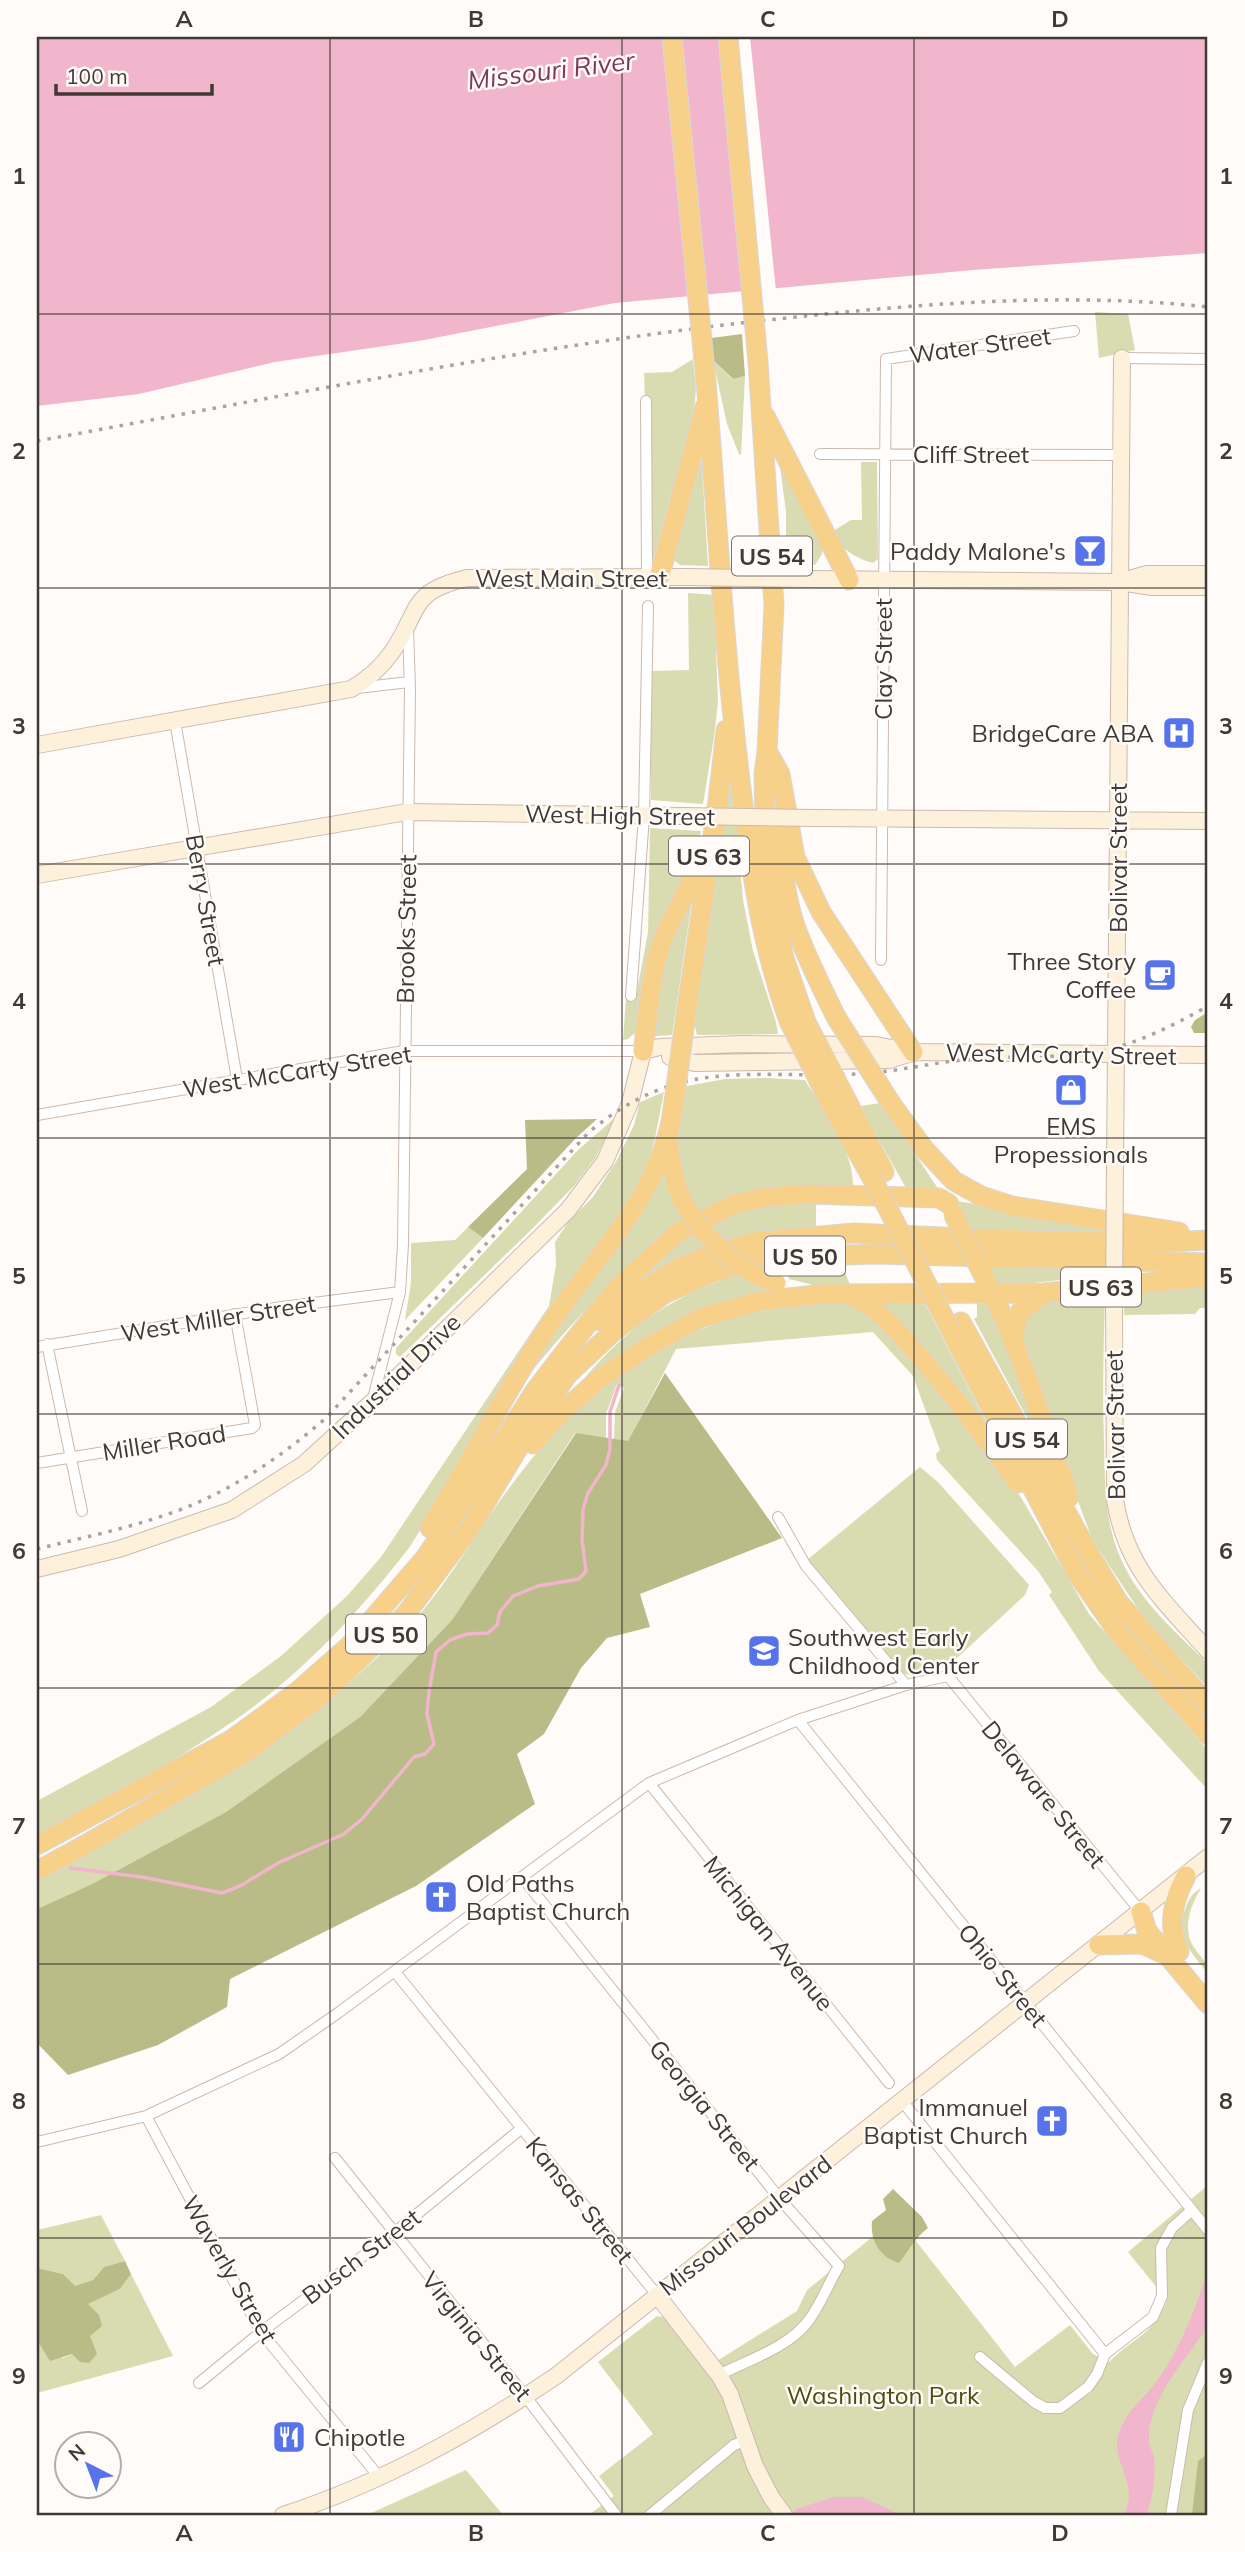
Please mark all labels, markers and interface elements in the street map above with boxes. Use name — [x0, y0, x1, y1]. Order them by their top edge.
text: A — [175, 4, 193, 33]
text: B — [468, 4, 484, 33]
text: C — [760, 4, 776, 33]
text: D — [1051, 4, 1069, 33]
water label: Missouri River — [466, 43, 638, 97]
scale bar — [56, 52, 212, 96]
text: 100 m — [66, 63, 128, 89]
text: 1 — [12, 161, 26, 190]
text: 1 — [1219, 161, 1233, 190]
street label: Water Street — [907, 320, 1053, 370]
text: 2 — [12, 436, 26, 465]
text: 2 — [1219, 436, 1233, 465]
street label: Cliff Street — [913, 439, 1029, 469]
bar icon: Paddy Malone's — [1071, 532, 1109, 570]
road number: US 54 — [732, 536, 812, 576]
place label: Paddy Malone's — [890, 536, 1066, 566]
street label: West Main Street — [475, 563, 667, 593]
street label: Clay Street — [868, 598, 898, 720]
text: 3 — [12, 711, 26, 740]
text: 3 — [1219, 711, 1233, 740]
hospital icon: BridgeCare ABA — [1160, 714, 1198, 752]
place label: BridgeCare ABA — [972, 718, 1154, 748]
street label: Bolivar Street — [1103, 783, 1133, 933]
street label: West High Street — [525, 798, 715, 832]
street label: Berry Street — [180, 832, 232, 968]
road number: US 63 — [669, 836, 749, 876]
street label: Brooks Street — [390, 854, 422, 1004]
place label: Three Story Coffee — [1007, 946, 1136, 1004]
cafe icon: Three Story Coffee — [1141, 956, 1179, 994]
text: 4 — [12, 986, 26, 1015]
text: 4 — [1219, 986, 1233, 1015]
street label: West McCarty Street — [945, 1037, 1177, 1071]
street label: West McCarty Street — [181, 1038, 413, 1104]
shop icon: EMS Propessionals — [1052, 1071, 1090, 1109]
place label: EMS Propessionals — [994, 1111, 1148, 1169]
road number: US 50 — [765, 1236, 845, 1275]
text: 5 — [12, 1261, 26, 1290]
text: 5 — [1219, 1261, 1233, 1290]
road number: US 63 — [1061, 1268, 1141, 1306]
street label: West Miller Street — [118, 1288, 318, 1348]
street label: Industrial Drive — [325, 1307, 467, 1445]
street label: Bolivar Street — [1099, 1350, 1131, 1500]
street label: Miller Road — [100, 1417, 228, 1467]
road number: US 54 — [987, 1420, 1067, 1458]
text: 6 — [12, 1536, 26, 1565]
text: 6 — [1219, 1536, 1233, 1565]
road number: US 50 — [346, 1614, 426, 1653]
place label: Southwest Early Childhood Center — [788, 1622, 979, 1680]
school or university icon: Southwest Early Childhood Center — [745, 1632, 783, 1670]
street label: Delaware Street — [976, 1715, 1112, 1873]
text: 7 — [12, 1811, 26, 1840]
text: 7 — [1219, 1811, 1233, 1840]
street label: Michigan Avenue — [697, 1849, 841, 2017]
place label: Old Paths Baptist Church — [466, 1868, 630, 1926]
church icon: Old Paths Baptist Church — [422, 1878, 460, 1916]
street label: Ohio Street — [952, 1917, 1054, 2033]
street label: Georgia Street — [643, 2033, 767, 2177]
text: 8 — [12, 2086, 26, 2115]
text: 8 — [1219, 2086, 1233, 2115]
place label: Immanuel Baptist Church — [864, 2092, 1028, 2150]
church icon: Immanuel Baptist Church — [1033, 2102, 1071, 2140]
street label: Kansas Street — [520, 2131, 640, 2269]
street label: Missouri Boulevard — [653, 2148, 837, 2302]
street label: Waverly Street — [176, 2190, 284, 2348]
street label: Busch Street — [296, 2202, 426, 2310]
street label: Virginia Street — [416, 2265, 538, 2407]
text: 9 — [12, 2361, 26, 2390]
text: 9 — [1219, 2361, 1233, 2390]
park label: Washington Park — [787, 2380, 980, 2410]
restaurant icon: Chipotle — [270, 2418, 308, 2456]
place label: Chipotle — [314, 2422, 405, 2452]
north arrow — [52, 2430, 122, 2500]
text: N — [63, 2439, 90, 2466]
text: A — [175, 2518, 193, 2547]
text: B — [468, 2518, 484, 2547]
text: C — [760, 2518, 776, 2547]
text: D — [1051, 2518, 1069, 2547]

